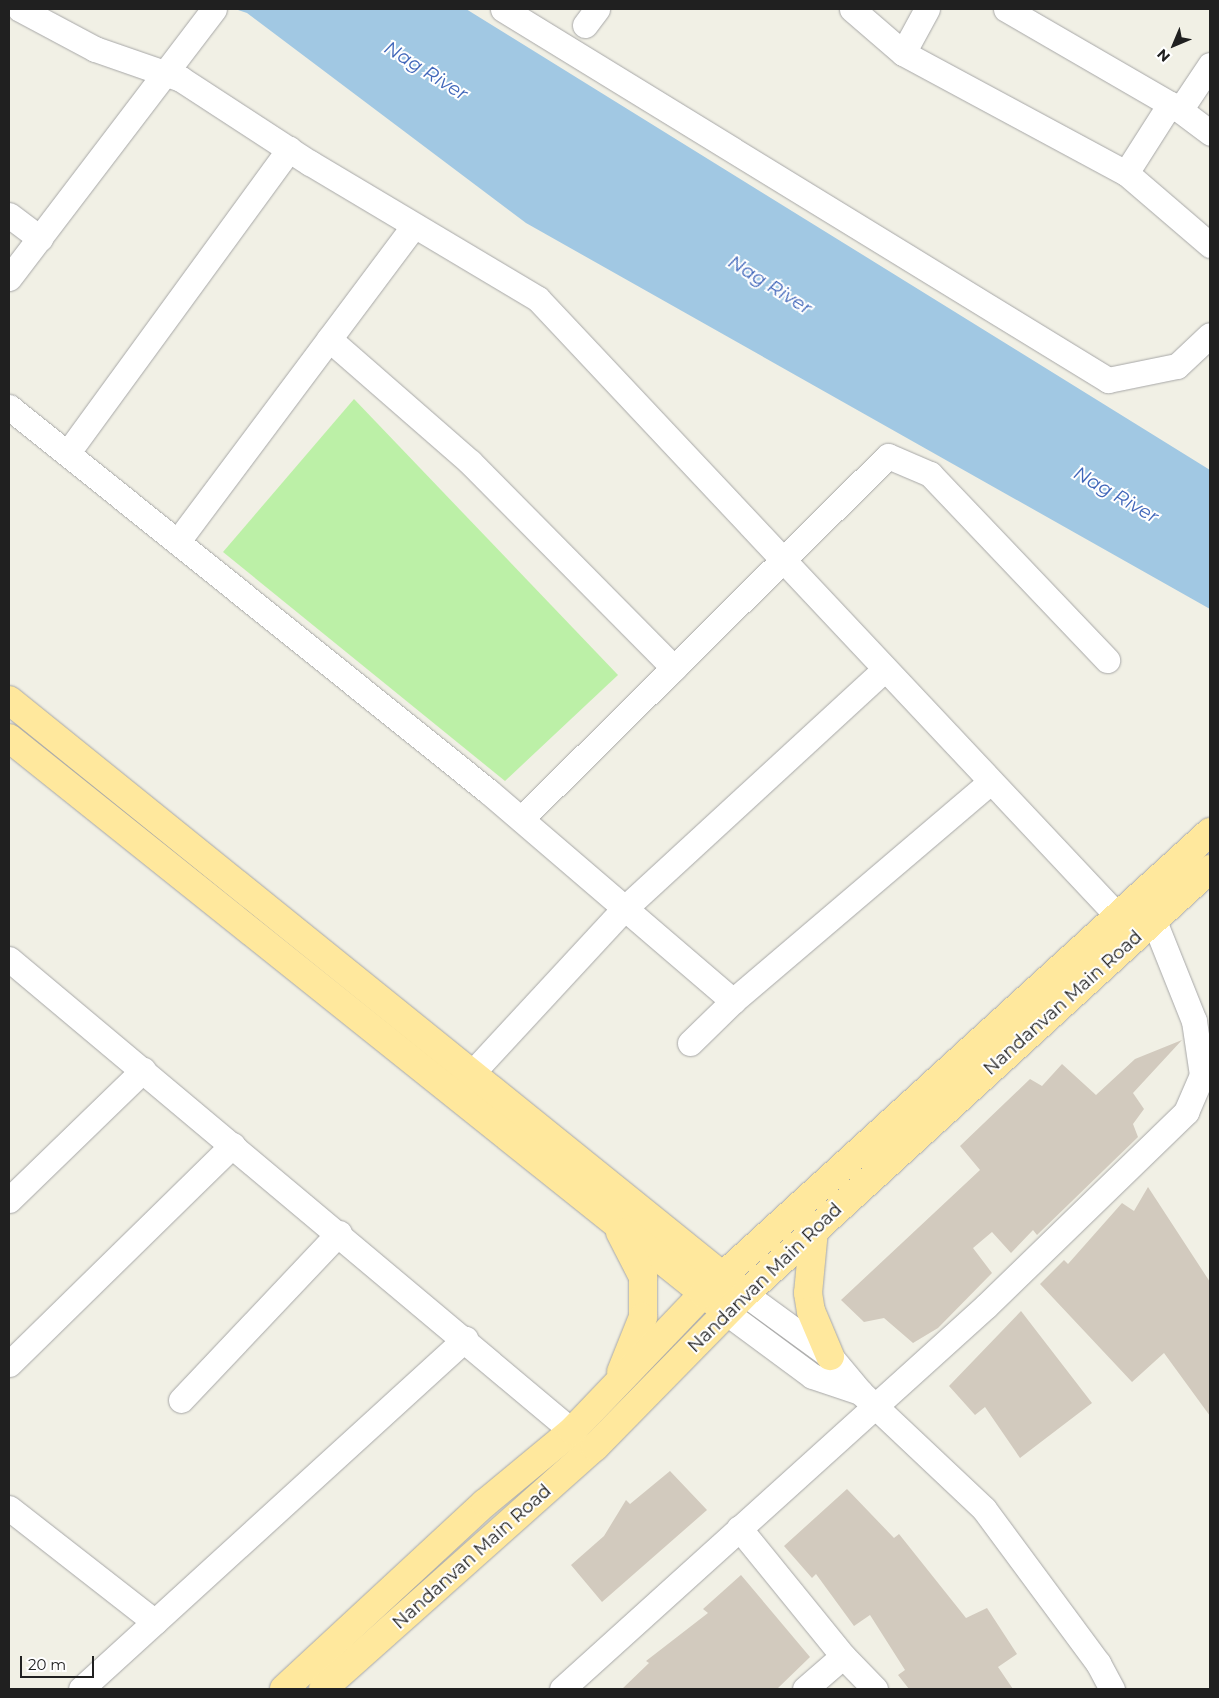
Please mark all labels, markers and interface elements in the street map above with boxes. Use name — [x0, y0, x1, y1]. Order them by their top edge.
north arrow — [1149, 20, 1199, 70]
water label: Nag River — [380, 36, 472, 106]
text: N — [1153, 45, 1174, 66]
water label: Nag River — [724, 250, 816, 320]
water label: Nag River — [1069, 462, 1163, 528]
street label: Nandanvan Main Road — [979, 926, 1147, 1080]
street label: Nandanvan Main Road — [683, 1199, 847, 1357]
street label: Nandanvan Main Road — [388, 1480, 556, 1634]
scale bar — [22, 1646, 96, 1678]
text: 20 m — [28, 1655, 66, 1674]

